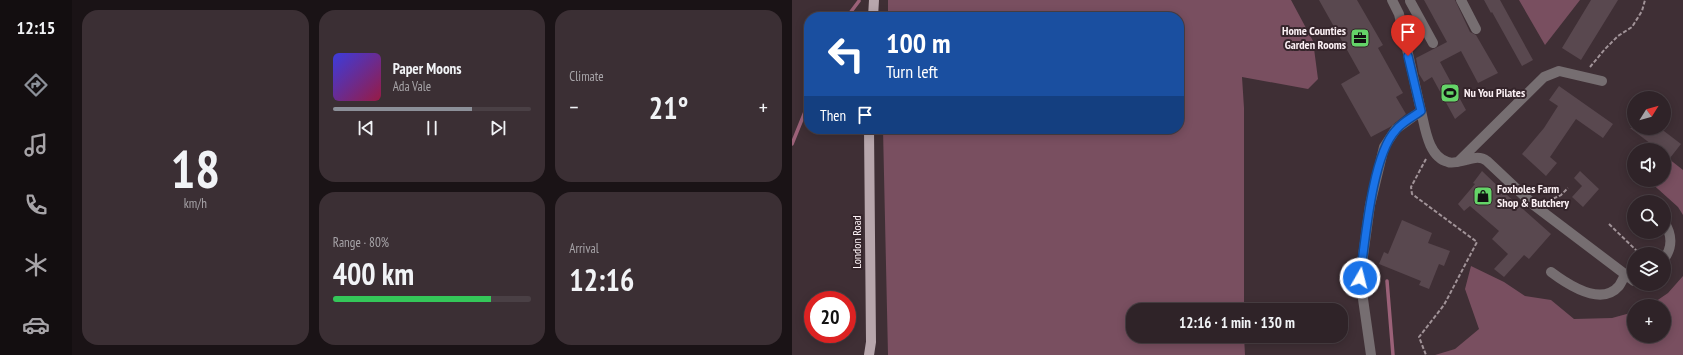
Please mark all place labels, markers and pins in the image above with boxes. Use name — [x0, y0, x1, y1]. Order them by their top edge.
pin — [1391, 15, 1425, 56]
place label: Home Counties Garden Rooms — [1282, 23, 1346, 52]
office icon: Home Counties Garden Rooms — [1349, 27, 1371, 49]
sports icon: Nu You Pilates — [1439, 82, 1461, 104]
place label: Nu You Pilates — [1464, 85, 1525, 100]
place label: Foxholes Farm Shop & Butchery — [1497, 181, 1569, 210]
shop icon: Foxholes Farm Shop & Butchery — [1472, 185, 1494, 207]

